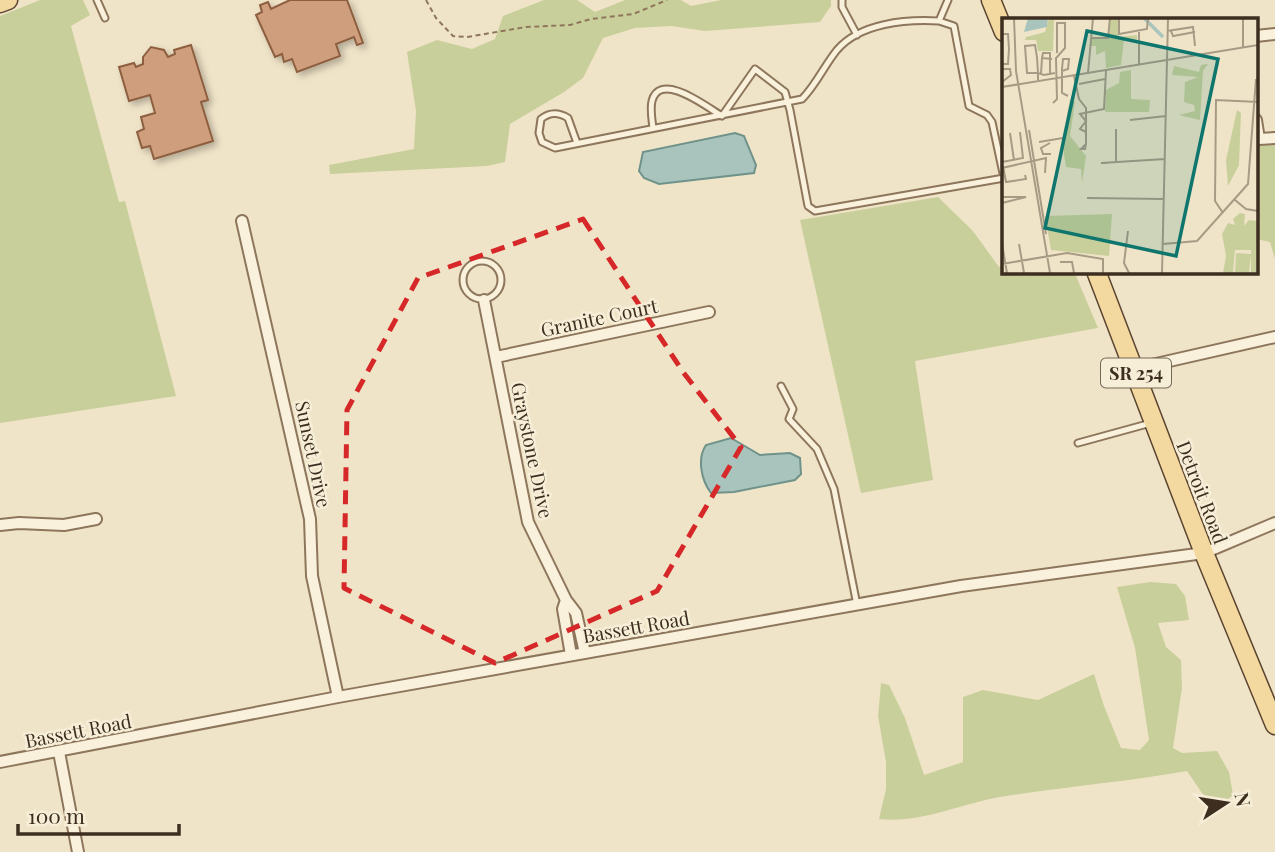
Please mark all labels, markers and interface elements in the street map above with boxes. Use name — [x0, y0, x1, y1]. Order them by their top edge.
inset map — [1002, 18, 1258, 273]
street label: Granite Court — [538, 292, 660, 342]
road number: SR 254 — [1101, 358, 1171, 388]
street label: Graystone Drive — [506, 380, 560, 520]
street label: Sunset Drive — [290, 398, 338, 510]
street label: Detroit Road — [1171, 437, 1235, 547]
street label: Bassett Road — [580, 604, 692, 648]
street label: Bassett Road — [22, 707, 134, 753]
north arrow — [1191, 768, 1261, 838]
text: N — [1229, 790, 1258, 809]
scale bar — [18, 792, 178, 836]
text: 100 m — [28, 801, 85, 829]

